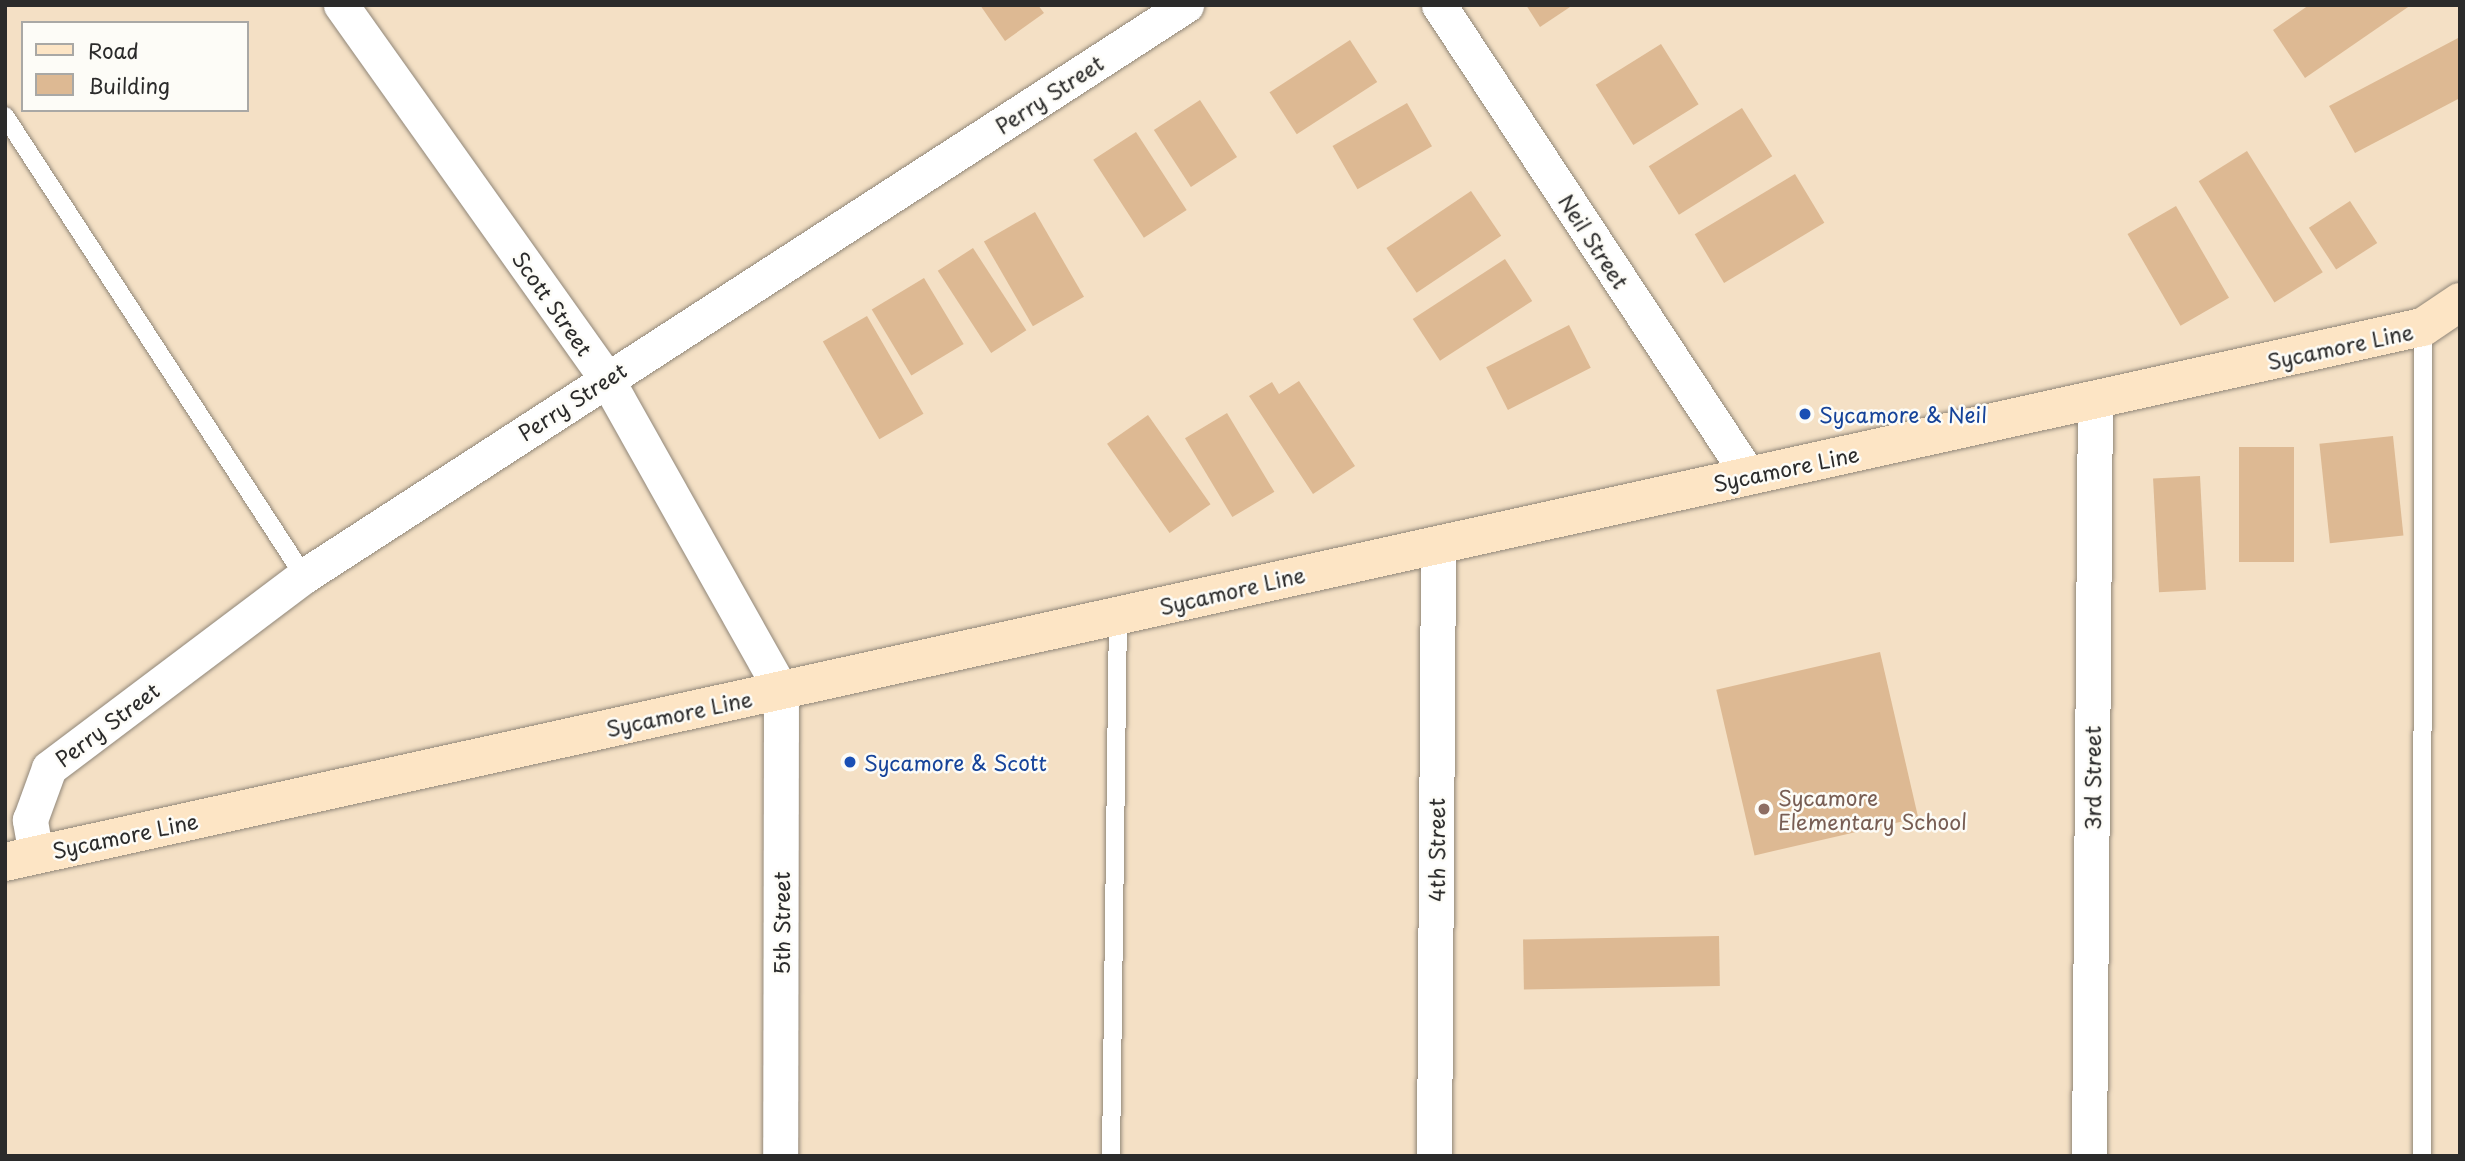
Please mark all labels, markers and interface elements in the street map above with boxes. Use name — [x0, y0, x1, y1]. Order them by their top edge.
legend — [21, 21, 248, 112]
text: Road — [88, 34, 139, 66]
street label: Perry Street — [990, 50, 1108, 138]
text: Building — [88, 69, 170, 101]
street label: Neil Street — [1554, 189, 1634, 293]
street label: Scott Street — [507, 245, 599, 361]
street label: Sycamore Line — [2265, 318, 2415, 374]
street label: Perry Street — [513, 357, 631, 445]
place label: Sycamore & Neil — [1819, 401, 1988, 427]
marker: Sycamore & Neil — [1797, 406, 1813, 422]
street label: Sycamore Line — [1711, 440, 1861, 496]
street label: Sycamore Line — [1157, 561, 1307, 619]
street label: Perry Street — [50, 677, 164, 771]
street label: Sycamore Line — [604, 685, 754, 741]
street label: 3rd Street — [2079, 725, 2105, 831]
place label: Sycamore & Scott — [864, 749, 1047, 775]
marker: Sycamore & Scott — [842, 754, 858, 770]
place label: Sycamore Elementary School — [1778, 784, 1967, 834]
street label: 4th Street — [1423, 798, 1449, 902]
marker: Sycamore Elementary School — [1756, 801, 1772, 817]
street label: Sycamore Line — [50, 807, 200, 863]
street label: 5th Street — [768, 871, 794, 975]

